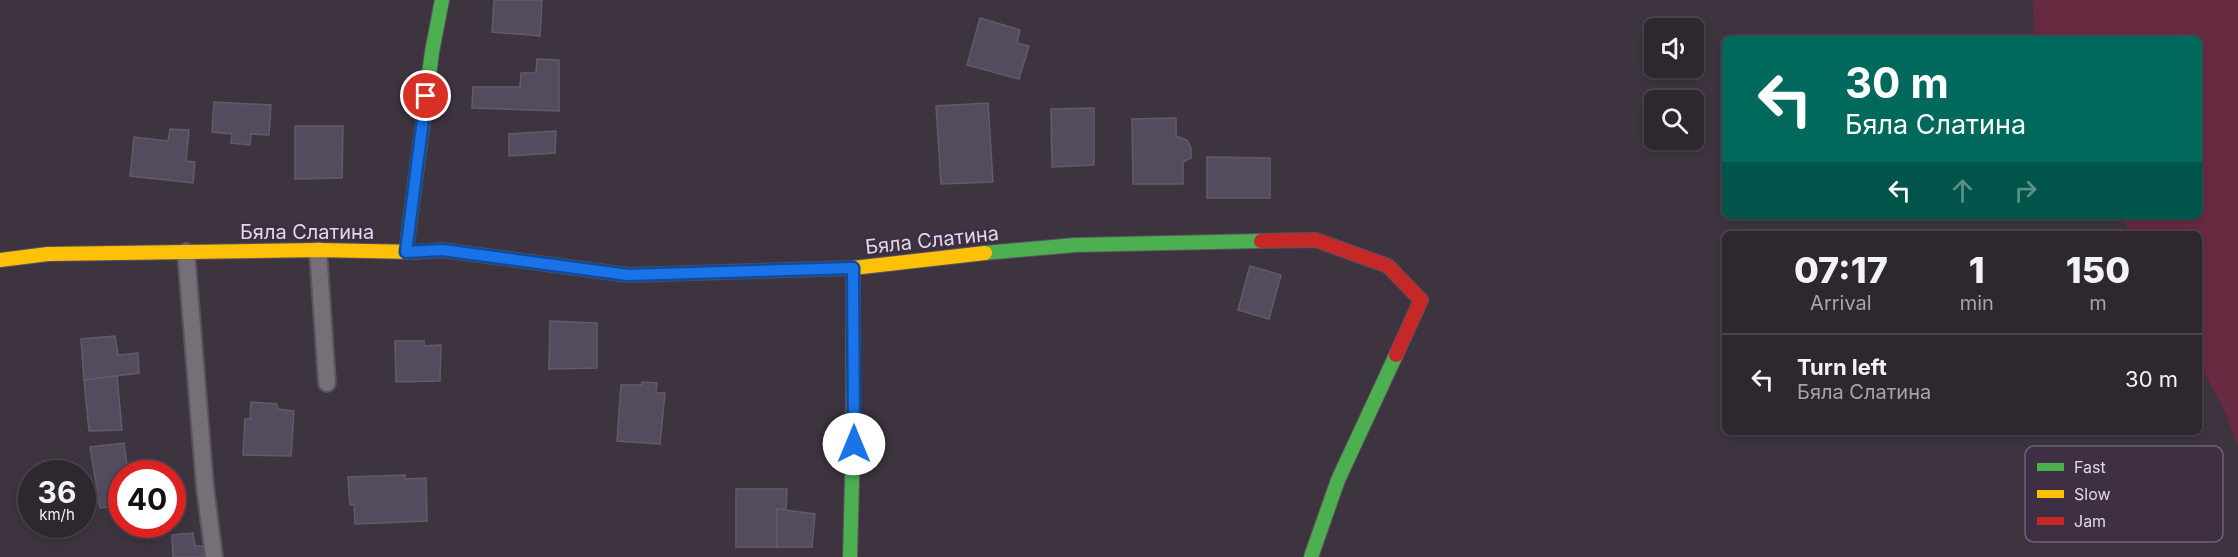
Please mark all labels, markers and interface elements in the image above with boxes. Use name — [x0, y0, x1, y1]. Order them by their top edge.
map controls — [1644, 18, 1704, 150]
button: sound — [1644, 18, 1704, 78]
text: 30 m — [1845, 57, 1949, 108]
icon: left — [1746, 60, 1824, 138]
pin — [400, 70, 451, 121]
icon: arrive — [409, 79, 442, 112]
button: search — [1644, 90, 1704, 150]
text: Бяла Слатина — [1845, 108, 2026, 141]
icon: left — [1883, 174, 1916, 207]
icon: ahead — [1946, 174, 1979, 207]
icon: right — [2009, 174, 2042, 207]
street label: Бяла Слатина — [240, 220, 374, 244]
street label: Бяла Слатина — [864, 221, 1000, 259]
text: 07:17 — [1794, 248, 1888, 292]
text: 1 — [1969, 248, 1985, 292]
text: 150 — [2066, 248, 2130, 292]
text: Arrival — [1810, 291, 1872, 315]
text: min — [1960, 291, 1994, 315]
text: m — [2089, 291, 2107, 315]
text: Turn left — [1797, 354, 1887, 380]
icon: left — [1746, 363, 1779, 396]
text: 30 m — [2125, 366, 2178, 392]
text: Бяла Слатина — [1797, 380, 1931, 404]
position arrow — [822, 412, 886, 476]
legend — [2025, 446, 2223, 542]
text: Fast — [2074, 457, 2106, 477]
speed limit sign: 40 — [108, 460, 186, 538]
text: 36 — [38, 474, 76, 510]
text: Slow — [2074, 484, 2111, 504]
text: km/h — [39, 505, 75, 524]
text: Jam — [2074, 511, 2106, 531]

